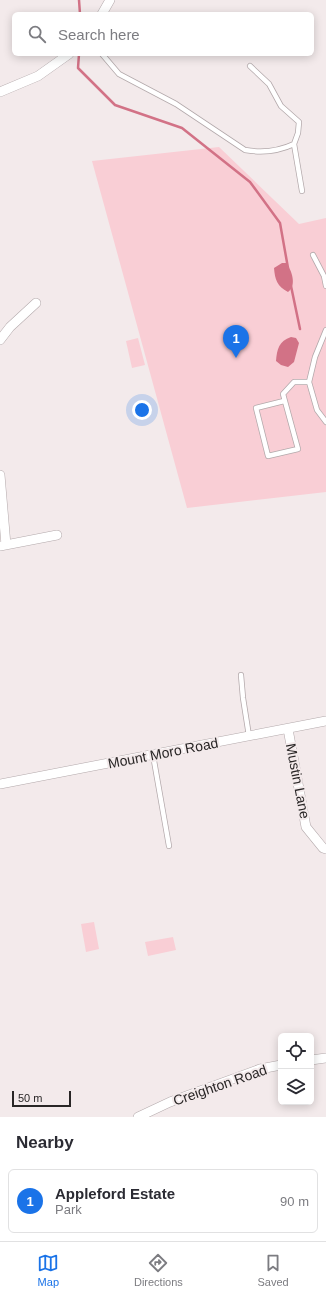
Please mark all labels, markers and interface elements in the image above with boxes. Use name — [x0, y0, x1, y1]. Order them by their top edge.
search box — [12, 12, 314, 56]
icon: search — [26, 23, 48, 45]
text: Search here — [58, 26, 140, 43]
pin: 1 — [223, 325, 249, 358]
your location — [132, 400, 152, 420]
street label: Mount Moro Road — [106, 734, 220, 772]
street label: Mustin Lane — [283, 742, 313, 820]
map controls — [278, 1033, 314, 1105]
button: locate — [278, 1033, 314, 1069]
street label: Creighton Road — [171, 1061, 269, 1109]
button: layers — [278, 1069, 314, 1105]
scale bar — [12, 1089, 71, 1108]
text: 50 m — [18, 1092, 42, 1104]
text: Nearby — [16, 1133, 74, 1152]
text: Appleford Estate — [55, 1185, 175, 1202]
text: 1 — [26, 1194, 34, 1209]
text: 90 m — [280, 1194, 309, 1209]
text: Park — [55, 1202, 82, 1217]
tab: Map — [37, 1252, 59, 1288]
tab: Directions — [134, 1252, 183, 1288]
tab: Saved — [257, 1252, 289, 1288]

